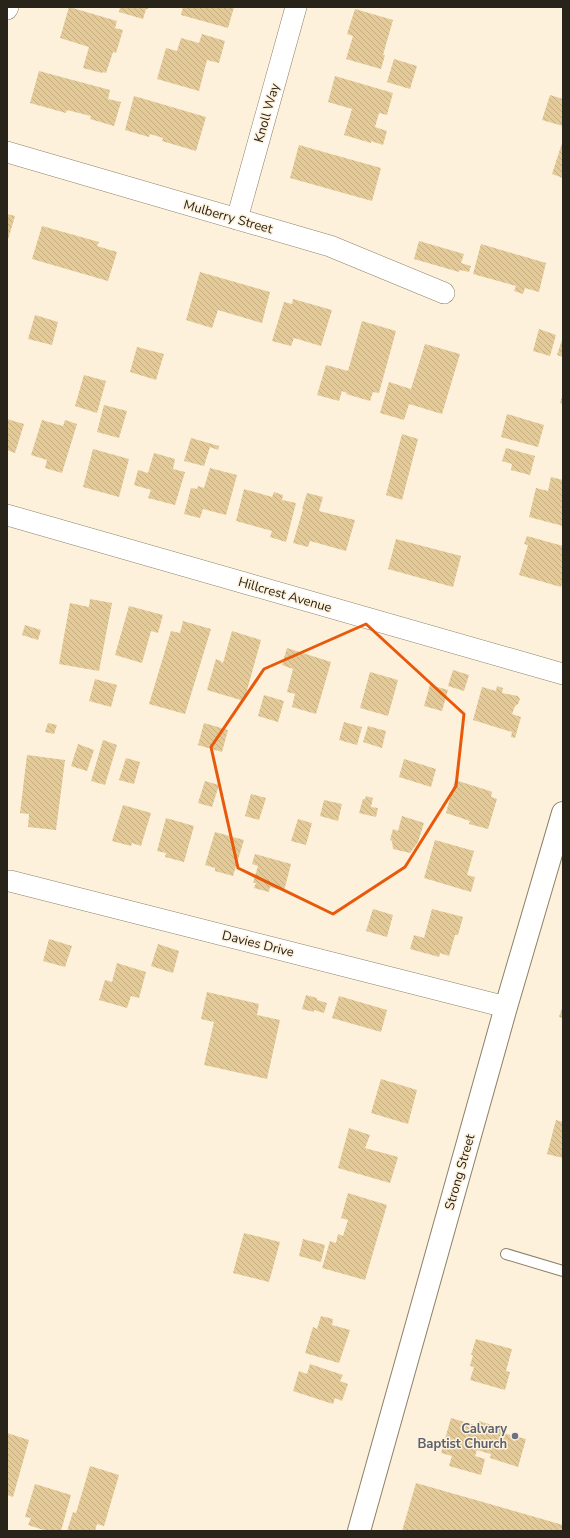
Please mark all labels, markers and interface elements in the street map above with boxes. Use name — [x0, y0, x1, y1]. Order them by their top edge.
street label: Knoll Way — [250, 81, 284, 145]
street label: Mulberry Street — [181, 196, 275, 238]
street label: Hillcrest Avenue — [236, 573, 334, 617]
street label: Davies Drive — [220, 926, 296, 962]
street label: Strong Street — [441, 1132, 480, 1212]
place label: Calvary Baptist Church — [417, 1420, 507, 1453]
marker: Calvary Baptist Church — [510, 1431, 520, 1441]

